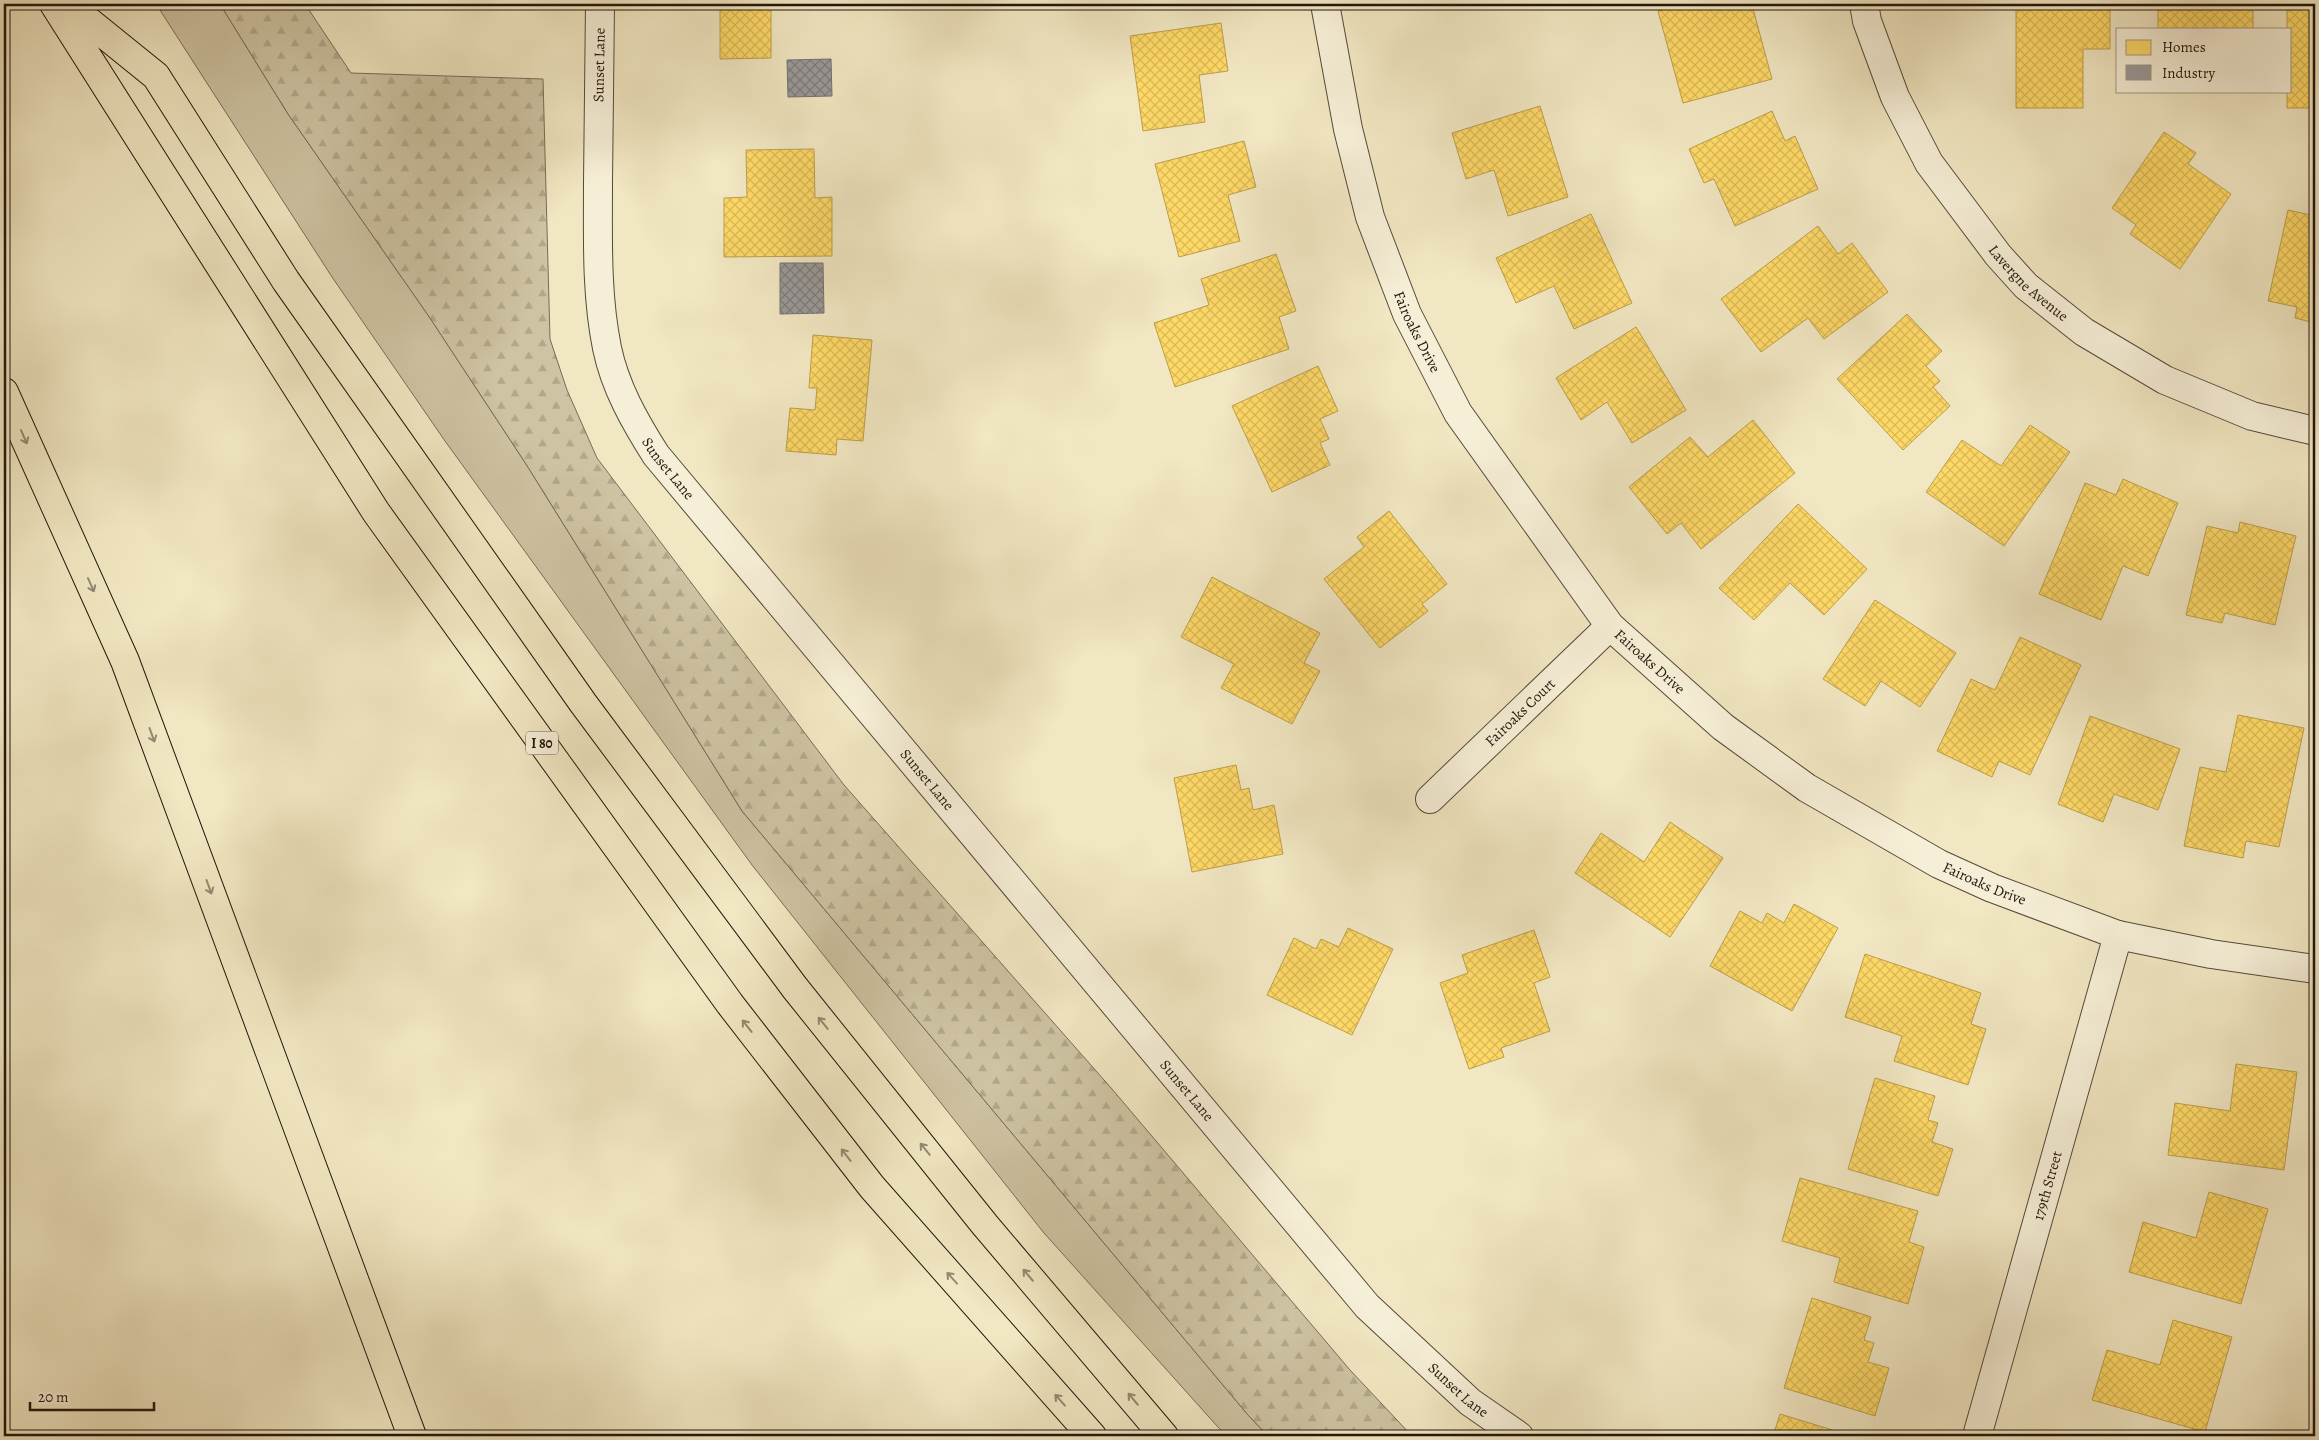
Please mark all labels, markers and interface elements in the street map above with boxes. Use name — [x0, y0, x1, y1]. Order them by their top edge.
street label: Sunset Lane — [588, 27, 610, 102]
legend — [2116, 28, 2292, 92]
text: Homes — [2162, 37, 2206, 57]
text: Industry — [2162, 63, 2216, 83]
street label: Lavergne Avenue — [1984, 241, 2073, 326]
street label: Fairoaks Drive — [1389, 288, 1446, 376]
one-way arrow — [19, 429, 29, 444]
street label: Sunset Lane — [637, 434, 699, 504]
one-way arrow — [86, 577, 96, 592]
street label: Fairoaks Drive — [1610, 625, 1690, 699]
street label: Fairoaks Court — [1481, 674, 1560, 751]
one-way arrow — [148, 727, 158, 742]
road number: I 80 — [526, 731, 558, 754]
street label: Sunset Lane — [896, 745, 959, 815]
street label: Fairoaks Drive — [1940, 857, 2029, 910]
one-way arrow — [205, 879, 214, 895]
one-way arrow — [818, 1016, 829, 1029]
one-way arrow — [742, 1020, 753, 1033]
street label: Sunset Lane — [1155, 1055, 1219, 1126]
one-way arrow — [919, 1143, 930, 1156]
one-way arrow — [841, 1149, 852, 1162]
street label: 179th Street — [2028, 1149, 2067, 1223]
one-way arrow — [1022, 1269, 1033, 1282]
one-way arrow — [946, 1272, 958, 1285]
street label: Sunset Lane — [1424, 1358, 1493, 1422]
scale bar — [30, 1380, 154, 1412]
text: 20 m — [38, 1387, 69, 1407]
one-way arrow — [1054, 1393, 1066, 1406]
one-way arrow — [1127, 1393, 1138, 1406]

